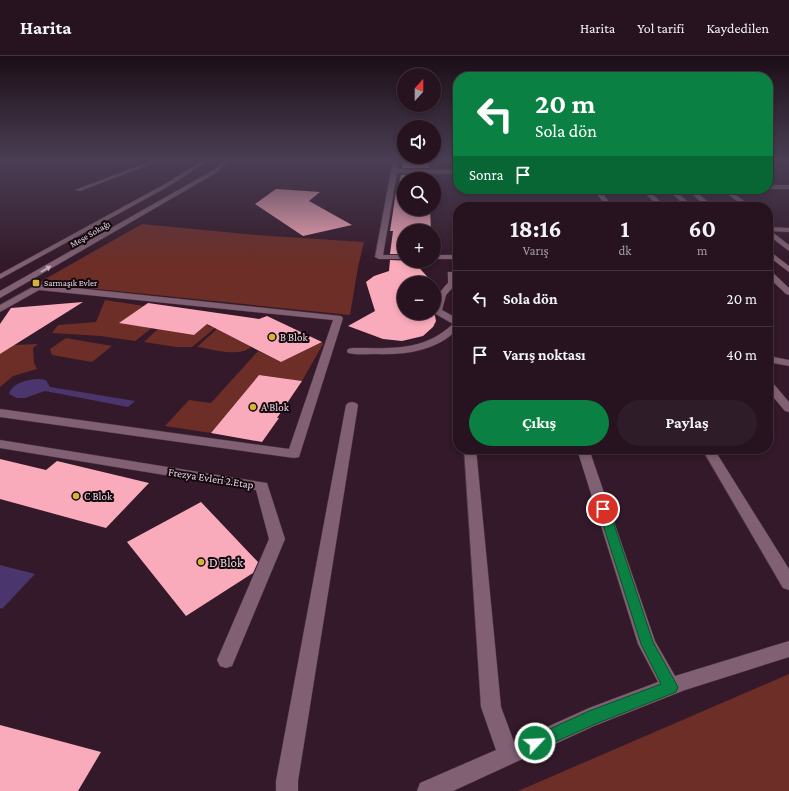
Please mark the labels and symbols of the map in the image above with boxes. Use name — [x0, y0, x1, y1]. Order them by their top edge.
north arrow — [397, 68, 441, 112]
street label: Meşe Sokağı — [68, 218, 112, 249]
one-way arrow — [40, 266, 52, 272]
marker: Sarmaşık Evler — [31, 278, 41, 288]
place label: Sarmaşık Evler — [44, 278, 98, 288]
place label: B Blok — [280, 331, 308, 343]
marker: B Blok — [267, 332, 277, 342]
place label: A Blok — [261, 401, 290, 413]
marker: A Blok — [248, 402, 258, 412]
street label: Frezya Evleri 2.Etap — [167, 465, 255, 492]
place label: C Blok — [84, 490, 113, 502]
marker: C Blok — [71, 491, 81, 501]
pin — [586, 492, 620, 526]
place label: D Blok — [209, 555, 244, 570]
marker: D Blok — [196, 557, 206, 567]
position arrow — [514, 722, 556, 764]

